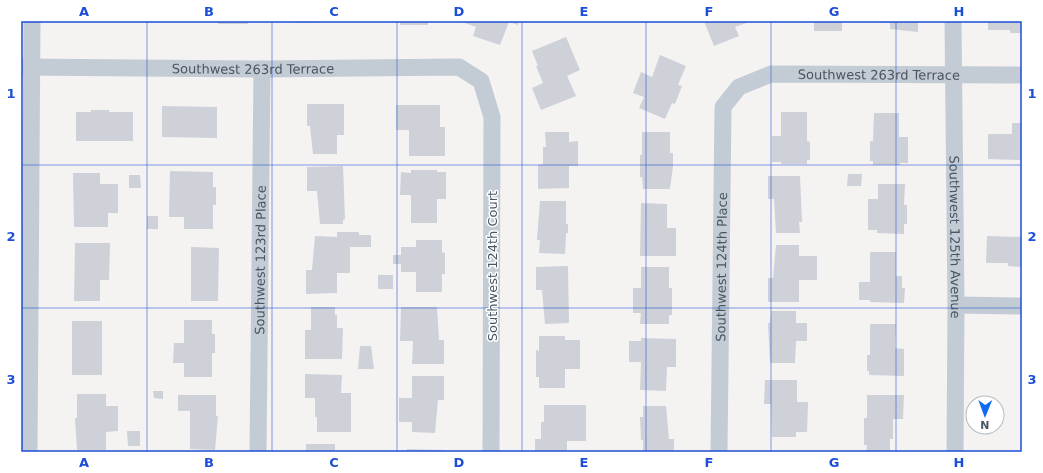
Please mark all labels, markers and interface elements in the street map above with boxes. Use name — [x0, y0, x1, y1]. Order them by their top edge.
text: A — [79, 4, 89, 19]
text: B — [204, 4, 214, 19]
text: C — [329, 4, 339, 19]
text: D — [454, 4, 465, 19]
text: E — [580, 4, 588, 19]
text: F — [705, 4, 713, 19]
text: G — [829, 4, 839, 19]
text: H — [954, 4, 964, 19]
street label: Southwest 263rd Terrace — [172, 61, 334, 77]
street label: Southwest 263rd Terrace — [798, 67, 960, 83]
text: 1 — [6, 86, 16, 101]
text: 1 — [1027, 86, 1037, 101]
street label: Southwest 125th Avenue — [946, 155, 963, 319]
street label: Southwest 123rd Place — [252, 185, 269, 335]
street label: Southwest 124th Court — [485, 191, 500, 341]
street label: Southwest 124th Place — [713, 192, 730, 342]
text: 2 — [6, 229, 16, 244]
text: 2 — [1027, 229, 1037, 244]
text: 3 — [6, 372, 16, 387]
text: 3 — [1027, 372, 1037, 387]
north arrow — [965, 395, 1005, 435]
text: N — [980, 418, 990, 431]
text: A — [79, 455, 89, 470]
text: B — [204, 455, 214, 470]
text: C — [329, 455, 339, 470]
text: D — [454, 455, 465, 470]
text: E — [580, 455, 588, 470]
text: F — [705, 455, 713, 470]
text: G — [829, 455, 839, 470]
text: H — [954, 455, 964, 470]

